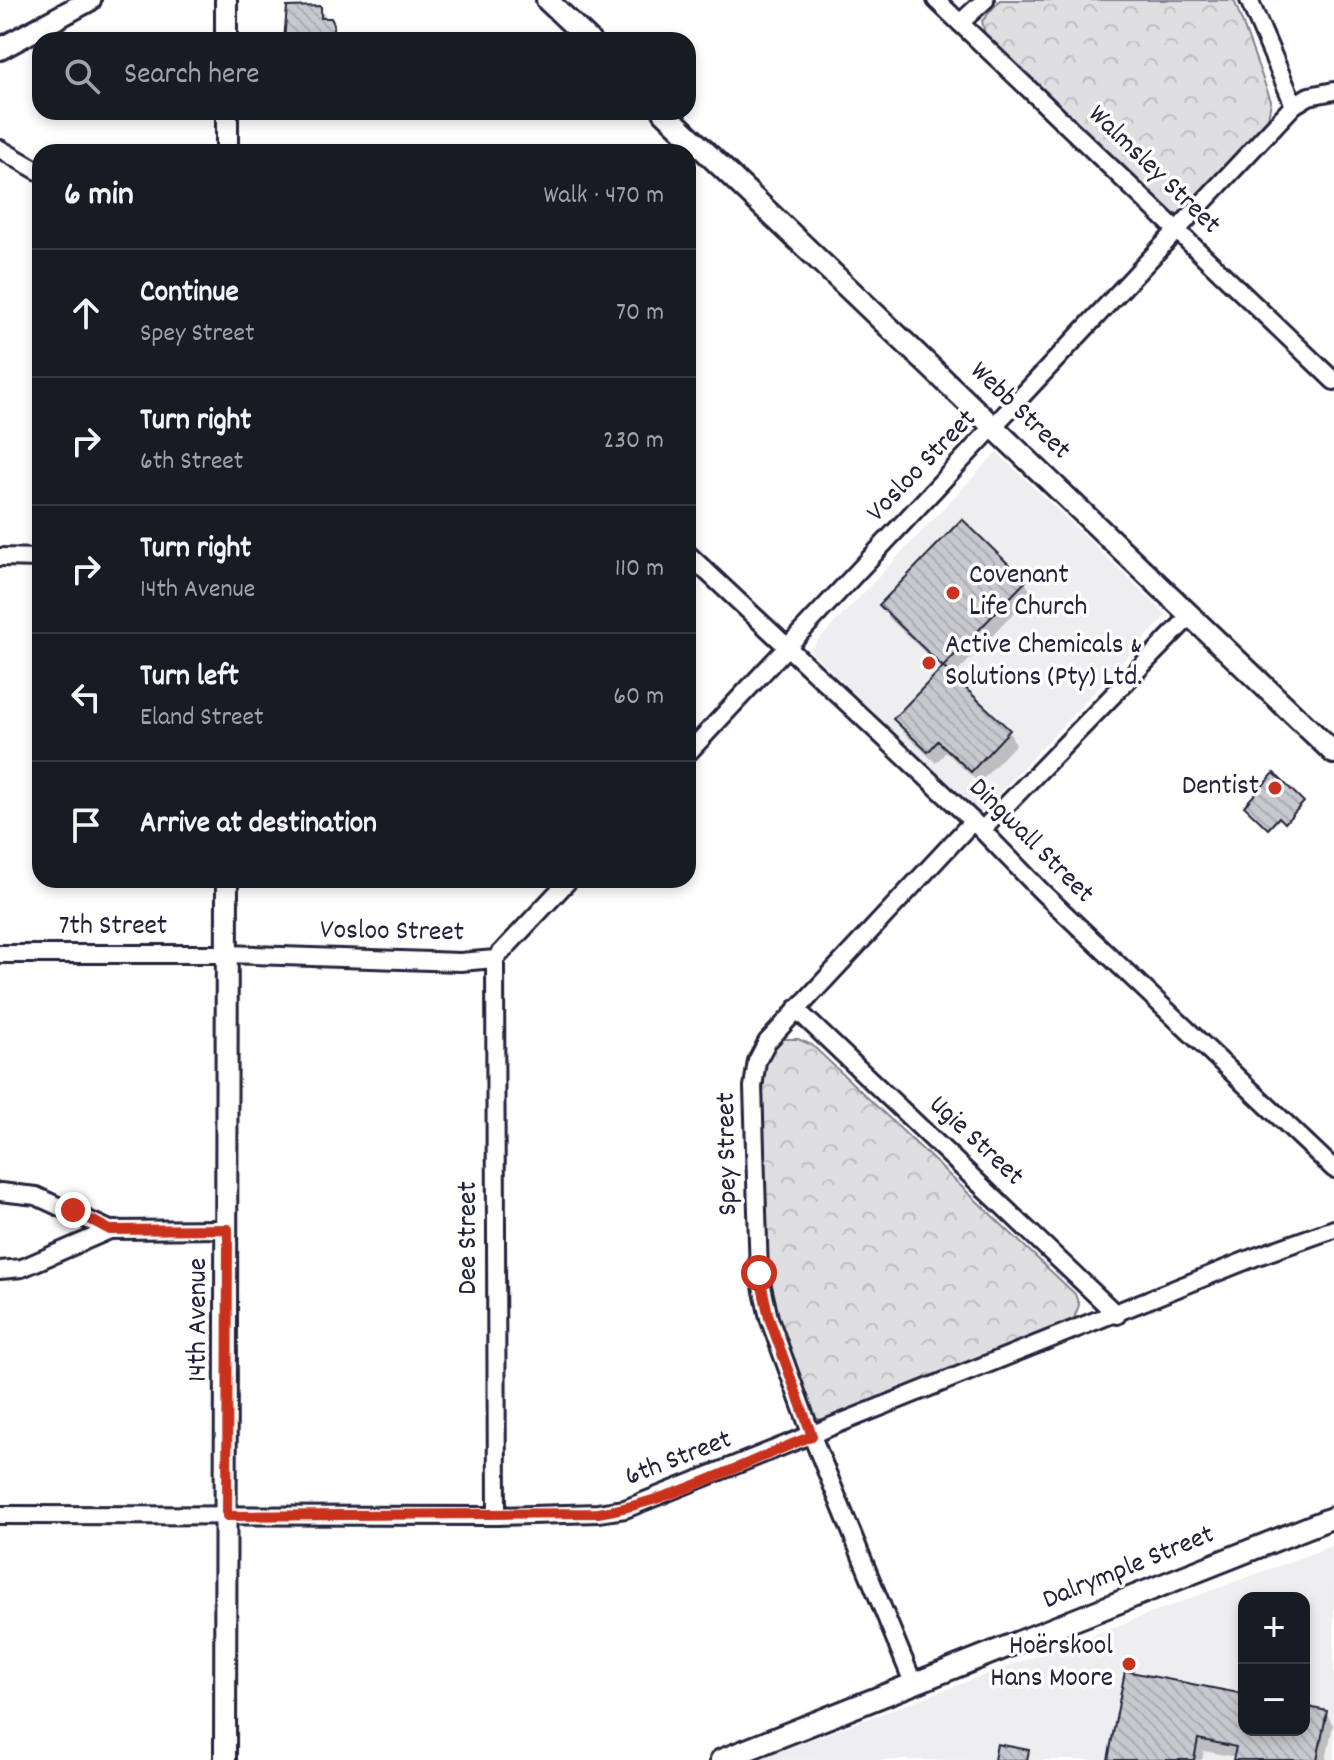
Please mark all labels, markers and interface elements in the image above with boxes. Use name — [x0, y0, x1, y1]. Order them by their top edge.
search box — [32, 32, 696, 120]
icon: search — [60, 54, 104, 98]
text: Search here — [124, 55, 260, 98]
street label: Walmsley Street — [1077, 97, 1229, 245]
text: 6 min — [64, 172, 134, 221]
text: Walk · 470 m — [543, 178, 664, 215]
text: Continue — [140, 273, 239, 316]
icon: ahead — [64, 291, 108, 335]
text: 70 m — [616, 295, 664, 332]
text: Spey Street — [140, 316, 255, 353]
street label: Webb Street — [959, 353, 1079, 471]
text: Turn right — [140, 401, 251, 444]
street label: Vosloo Street — [859, 401, 987, 533]
icon: right — [64, 419, 108, 463]
text: 230 m — [603, 423, 664, 460]
text: 6th Street — [140, 444, 243, 481]
text: Turn right — [140, 529, 251, 572]
icon: right — [64, 547, 108, 591]
text: 110 m — [615, 551, 664, 588]
place label: Covenant Life Church — [969, 557, 1087, 629]
text: 14th Avenue — [140, 572, 255, 609]
marker: Covenant Life Church — [944, 584, 962, 602]
place label: Active Chemicals & Solutions (Pty) Ltd. — [945, 627, 1142, 699]
marker: Active Chemicals & Solutions (Pty) Ltd. — [920, 654, 938, 672]
text: Turn left — [140, 657, 239, 700]
icon: left — [64, 675, 108, 719]
text: 60 m — [613, 679, 664, 716]
text: Eland Street — [140, 700, 264, 737]
place label: Dentist — [1182, 768, 1259, 808]
street label: Dingwall Street — [958, 770, 1102, 914]
marker: Dentist — [1266, 779, 1284, 797]
icon: arrive — [64, 803, 108, 847]
text: Arrive at destination — [140, 804, 377, 847]
street label: 7th Street — [59, 908, 167, 948]
street label: Vosloo Street — [320, 912, 464, 954]
street label: Ugie Street — [918, 1087, 1032, 1197]
street label: Spey Street — [708, 1092, 750, 1216]
street label: Dee Street — [450, 1181, 490, 1295]
route end — [55, 1192, 91, 1228]
route start — [741, 1255, 777, 1291]
street label: 14th Avenue — [180, 1258, 220, 1382]
street label: 6th Street — [620, 1421, 738, 1499]
street label: Dalrymple Street — [1037, 1516, 1221, 1622]
map controls — [1238, 1592, 1310, 1736]
button: + — [1238, 1592, 1310, 1664]
place label: Hoërskool Hans Moore — [990, 1628, 1113, 1700]
marker: Hoërskool Hans Moore — [1120, 1655, 1138, 1673]
button: − — [1238, 1664, 1310, 1736]

